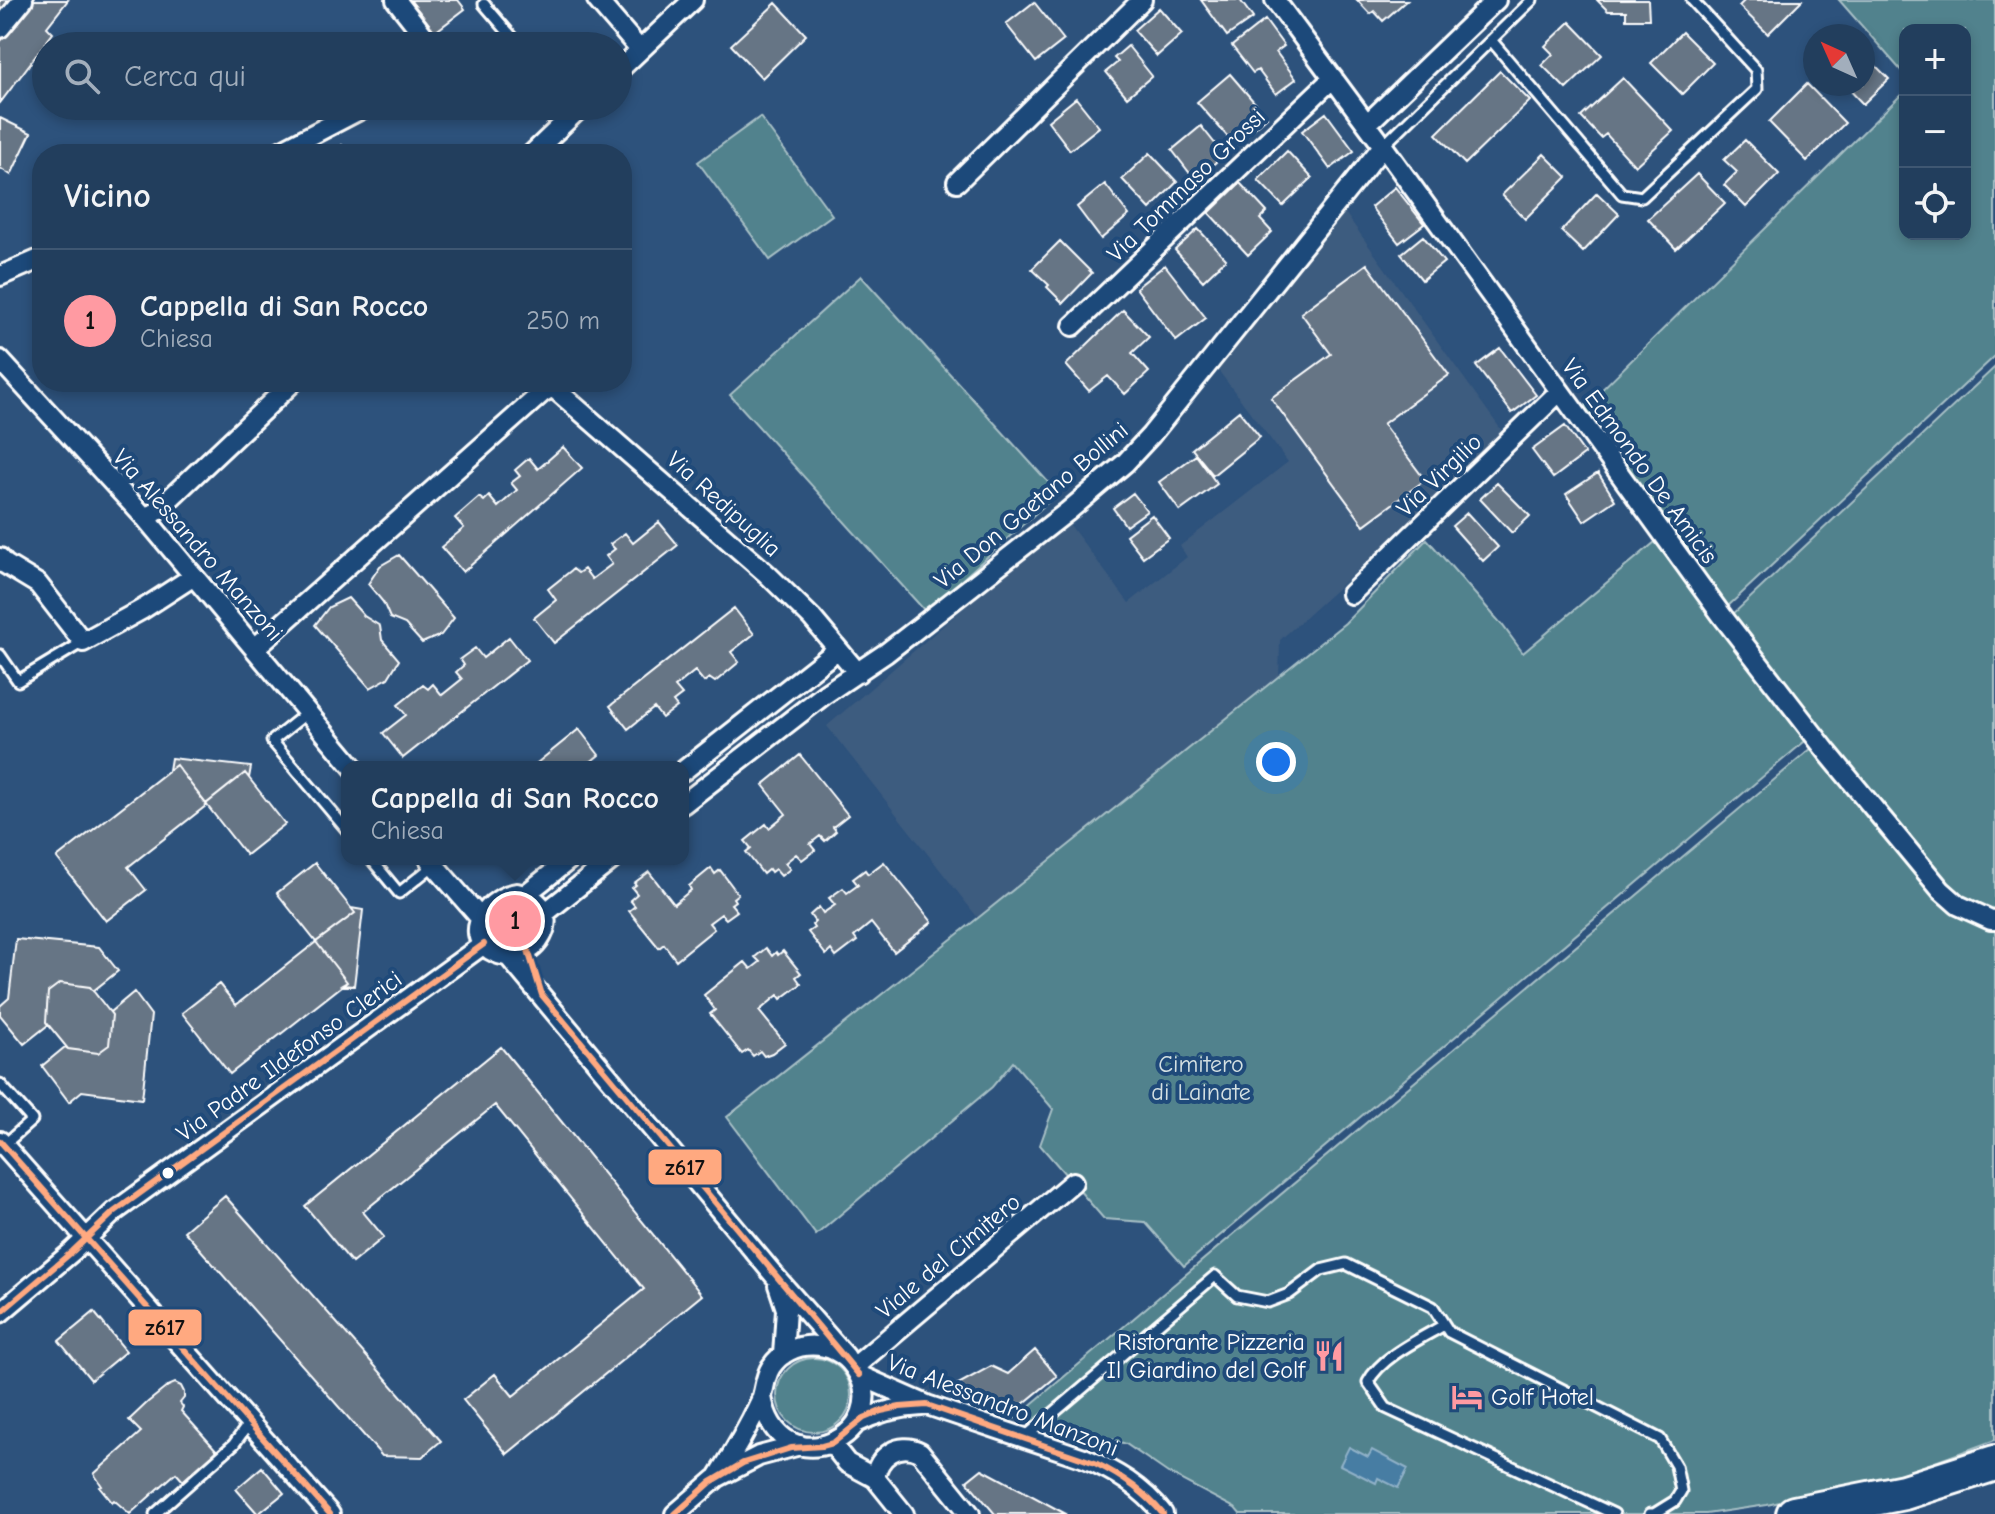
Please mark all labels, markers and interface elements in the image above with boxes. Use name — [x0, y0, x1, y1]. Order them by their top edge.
north arrow — [1803, 24, 1875, 96]
map controls — [1899, 24, 1971, 240]
button: + — [1899, 24, 1971, 96]
search box — [32, 32, 632, 120]
icon: search — [60, 54, 104, 98]
text: Cerca qui — [124, 59, 246, 94]
button: − — [1899, 96, 1971, 168]
street label: Via Tommaso Grossi — [1101, 102, 1271, 268]
button: locate — [1899, 168, 1971, 240]
text: Vicino — [64, 176, 151, 216]
text: Cappella di San Rocco — [140, 289, 428, 324]
text: 1 — [85, 306, 95, 336]
text: 250 m — [526, 306, 600, 336]
text: Chiesa — [140, 324, 213, 354]
street label: Via Edmondo De Amicis — [1556, 353, 1724, 569]
street label: Via Don Gaetano Bollini — [928, 416, 1134, 594]
street label: Via Virgilio — [1391, 428, 1487, 522]
street label: Via Alessandro Manzoni — [107, 443, 289, 647]
street label: Via Redipuglia — [661, 446, 787, 562]
your location — [1256, 742, 1296, 782]
popup — [341, 761, 689, 865]
text: Cappella di San Rocco — [371, 781, 659, 816]
text: Chiesa — [371, 816, 444, 846]
pin: 1 — [489, 891, 541, 951]
street label: Via Padre Ildefonso Clerici — [171, 965, 407, 1147]
park label: Cimitero di Lainate — [1151, 1050, 1251, 1106]
line badge: z617 — [647, 1148, 723, 1186]
text: z617 — [665, 1155, 705, 1181]
unlabelled marker — [160, 1165, 176, 1181]
street label: Viale del Cimitero — [870, 1188, 1026, 1324]
line badge: z617 — [127, 1308, 203, 1347]
text: z617 — [145, 1315, 185, 1341]
place label: Ristorante Pizzeria Il Giardino del Golf — [1106, 1328, 1306, 1384]
restaurant icon: Ristorante Pizzeria Il Giardino del Golf — [1312, 1339, 1346, 1373]
street label: Via Alessandro Manzoni — [884, 1348, 1122, 1462]
hotel icon: Golf Hotel — [1450, 1380, 1484, 1414]
place label: Golf Hotel — [1491, 1383, 1594, 1411]

